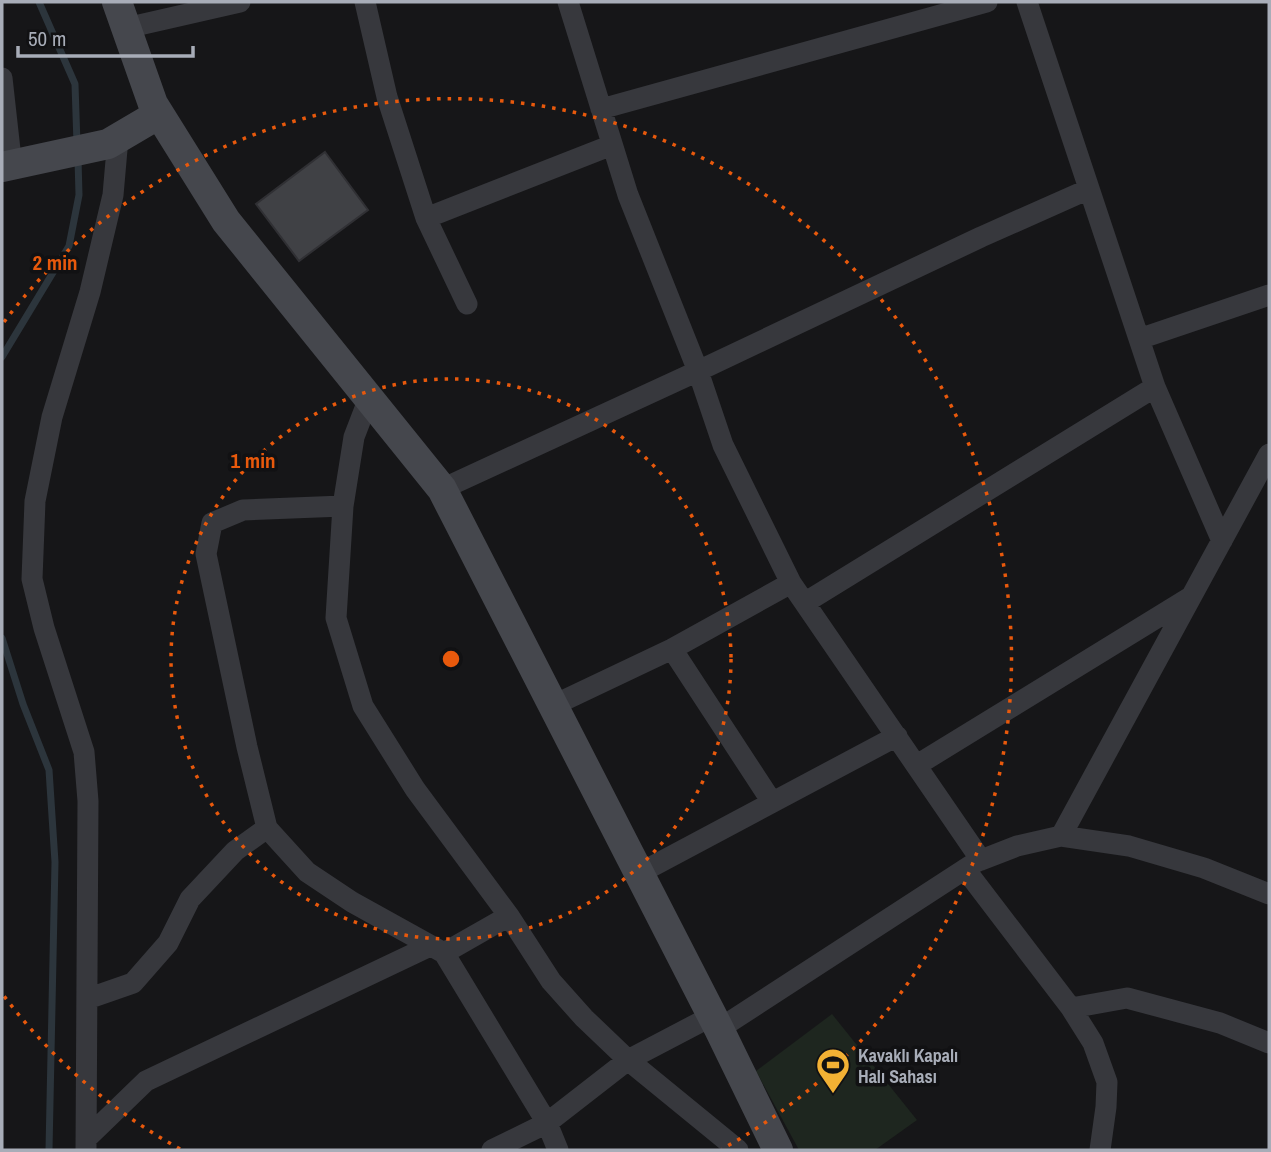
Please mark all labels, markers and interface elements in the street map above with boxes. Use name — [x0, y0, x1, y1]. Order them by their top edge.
scale bar — [18, 14, 192, 58]
text: 50 m — [28, 24, 66, 53]
text: 2 min — [33, 248, 77, 277]
text: 1 min — [231, 446, 275, 475]
centre of rings — [439, 647, 463, 671]
place label: Kavaklı Kapalı Halı Sahası — [858, 1043, 958, 1089]
sports icon: Kavaklı Kapalı Halı Sahası — [814, 1046, 852, 1095]

